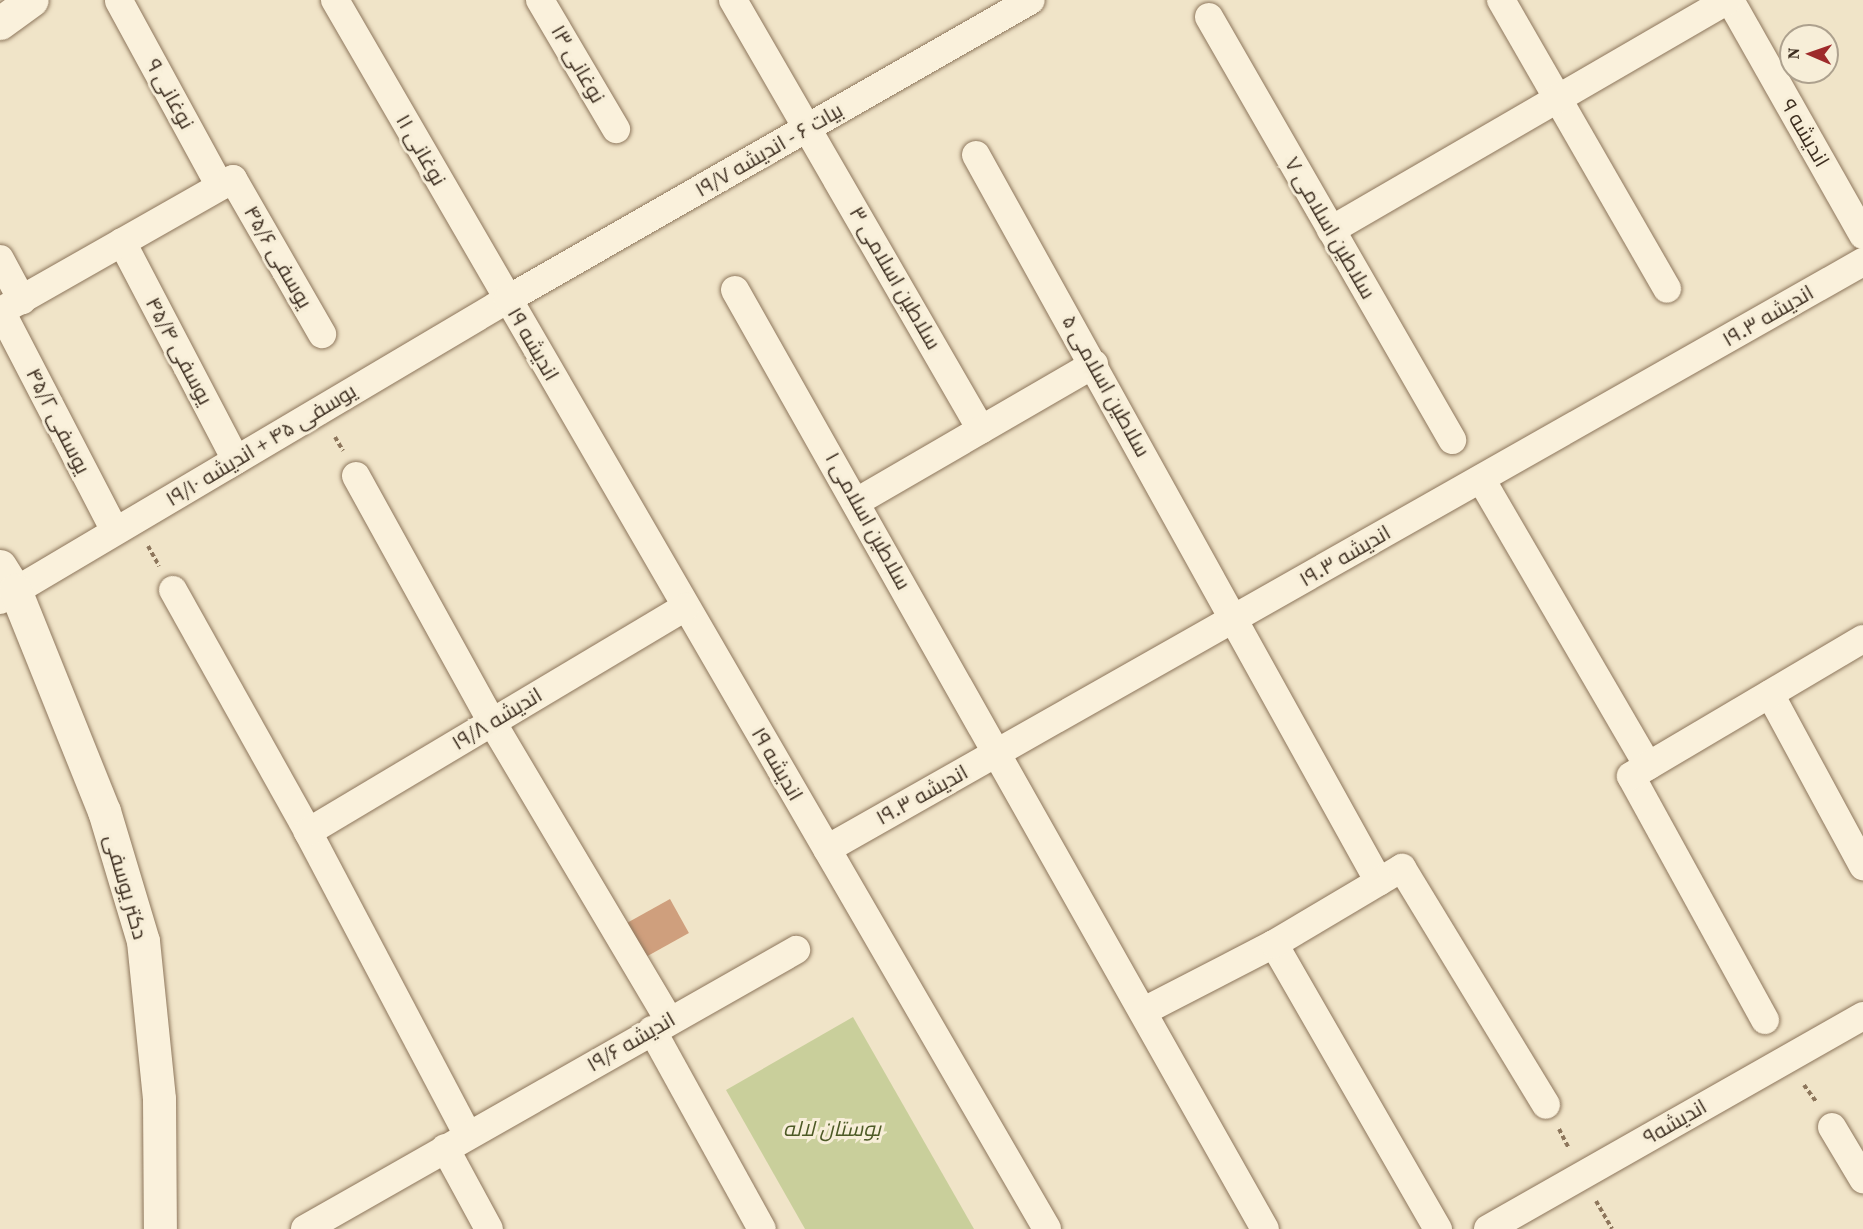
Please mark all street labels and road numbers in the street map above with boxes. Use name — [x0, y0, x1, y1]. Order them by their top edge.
street label: نوغانی ۱۳ — [546, 20, 610, 108]
street label: نوغانی ۹ — [140, 55, 200, 133]
street label: اندیشه ۹ — [1776, 95, 1834, 171]
street label: بیات ۶ - اندیشه ۱۹/۷ — [691, 97, 847, 203]
street label: نوغانی ۱۱ — [390, 110, 452, 190]
street label: سلاطین اسلامی ۷ — [1279, 152, 1381, 304]
street label: یوسفی ۴۵/۶ — [238, 201, 318, 313]
street label: سلاطین اسلامی ۳ — [844, 202, 946, 354]
street label: اندیشه ۱۹.۳ — [1718, 280, 1818, 352]
street label: یوسفی ۴۵/۴ — [140, 293, 218, 409]
street label: اندیشه ۱۹ — [502, 303, 564, 385]
street label: سلاطین اسلامی ۵ — [1057, 311, 1155, 461]
street label: یوسفی ۴۵/۲ — [21, 364, 95, 478]
street label: یوسفی ۴۵ + اندیشه ۱۹/۱۰ — [161, 378, 361, 512]
street label: سلاطین اسلامی ۱ — [820, 448, 916, 594]
street label: اندیشه ۱۹.۳ — [1295, 520, 1395, 592]
street label: اندیشه ۱۹/۸ — [447, 682, 547, 756]
street label: اندیشه ۱۹ — [746, 723, 808, 805]
street label: اندیشه ۱۹.۳ — [872, 759, 972, 831]
street label: دکتر یوسفی — [99, 832, 153, 942]
street label: اندیشه ۱۹/۶ — [582, 1007, 680, 1077]
street label: اندیشه۹ — [1639, 1094, 1711, 1150]

